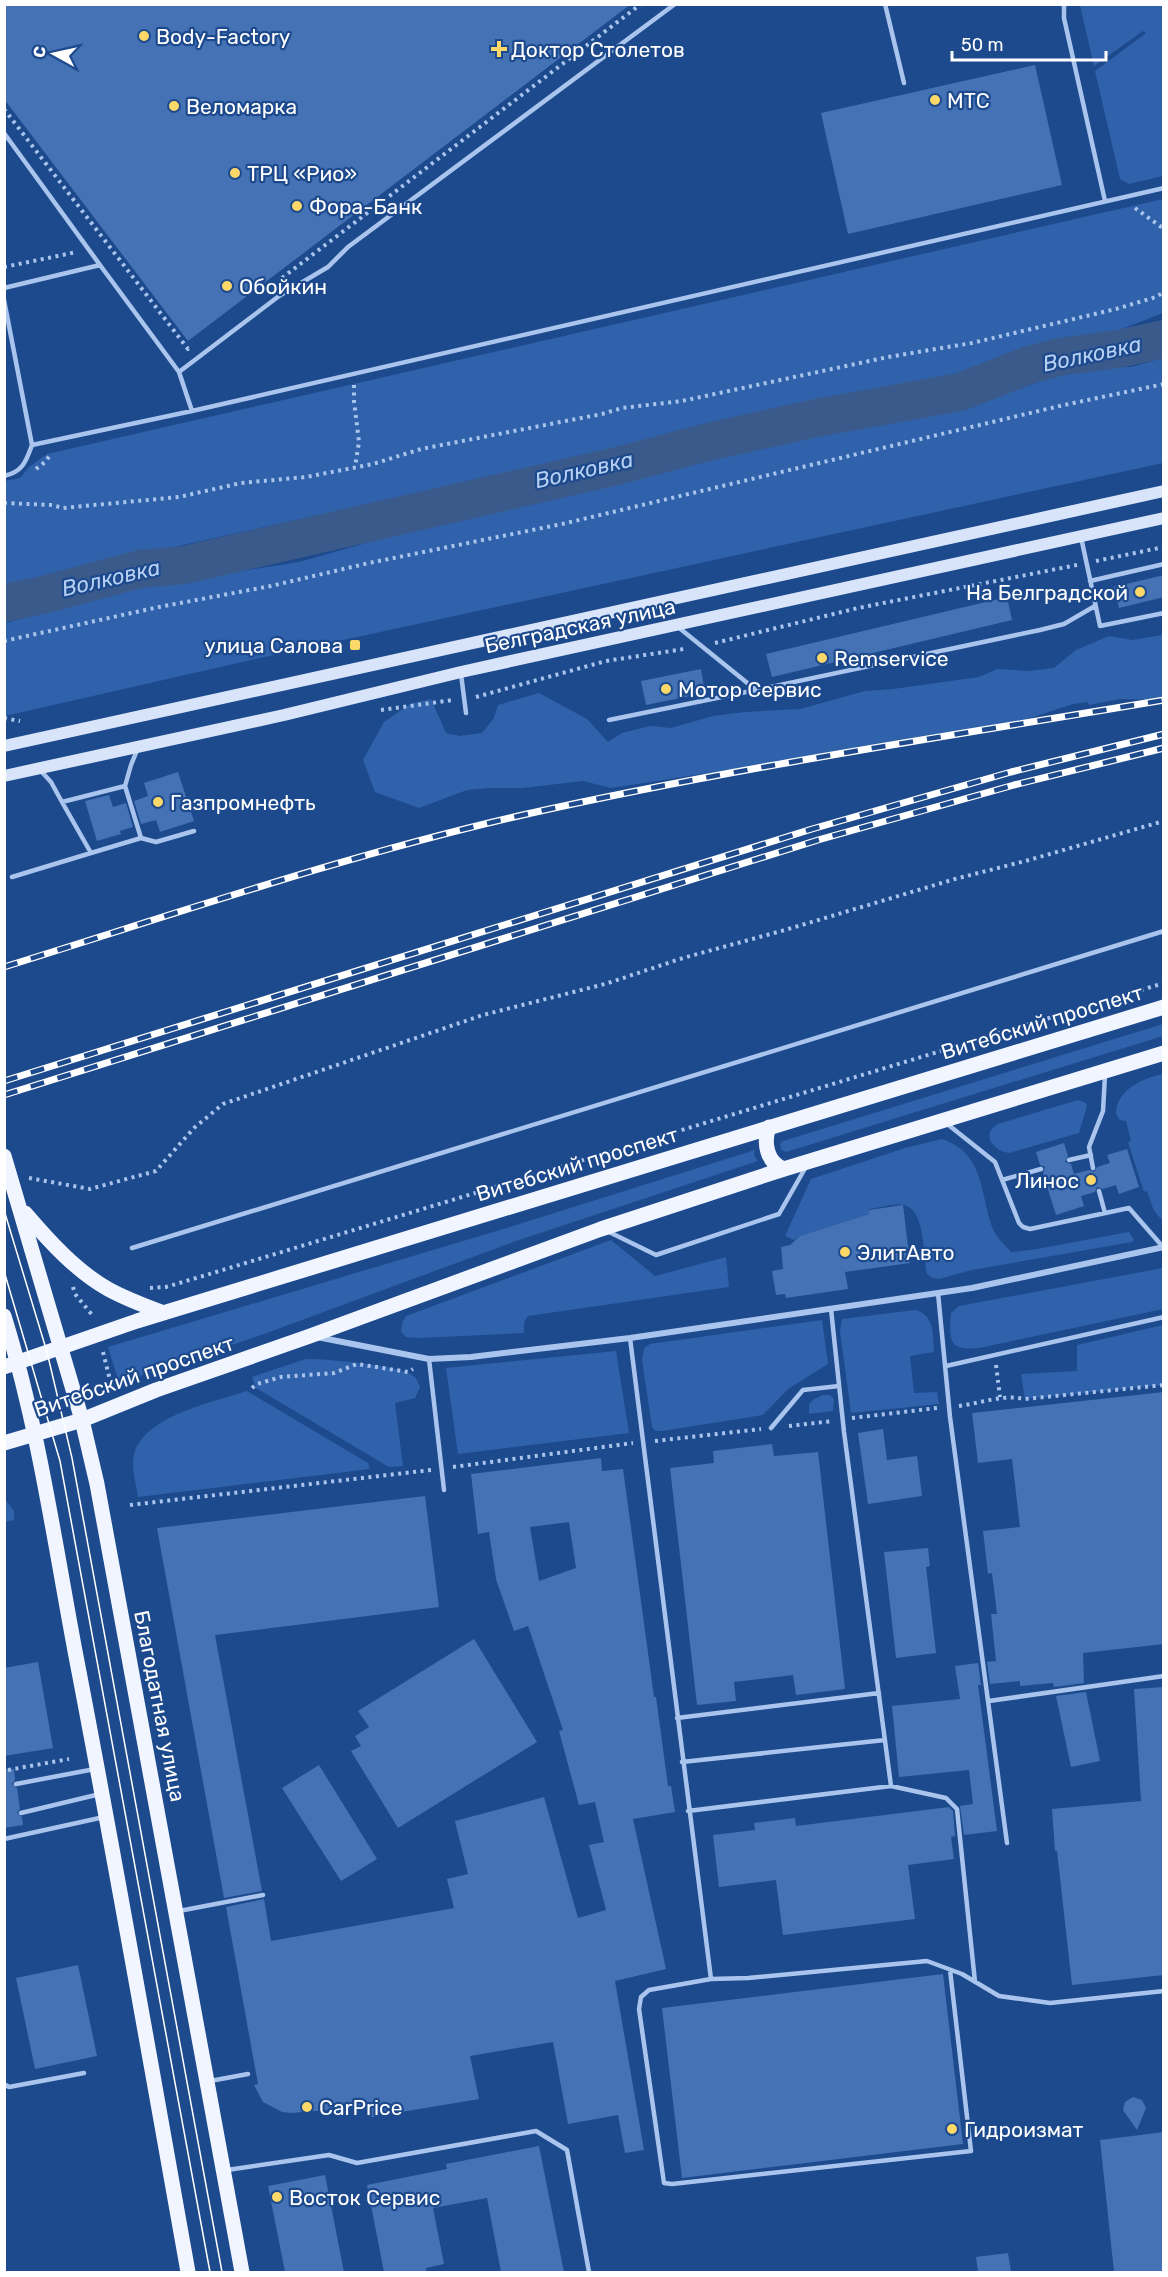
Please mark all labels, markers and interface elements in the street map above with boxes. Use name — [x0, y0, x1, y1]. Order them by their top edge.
north arrow — [24, 24, 84, 84]
place label: Body-Factory — [156, 24, 291, 49]
scale bar — [952, 24, 1106, 62]
marker: Body-Factory — [137, 29, 151, 43]
text: 50 m — [961, 34, 1004, 56]
place label: Доктор Столетов — [511, 37, 685, 62]
marker: Доктор Столетов — [492, 42, 506, 56]
text: С — [29, 45, 50, 59]
place label: МТС — [947, 88, 990, 113]
marker: МТС — [928, 93, 942, 107]
place label: Веломарка — [186, 94, 297, 119]
marker: Веломарка — [167, 99, 181, 113]
place label: ТРЦ «Рио» — [247, 161, 357, 186]
marker: ТРЦ «Рио» — [228, 166, 242, 180]
place label: Фора-Банк — [309, 194, 422, 219]
marker: Фора-Банк — [290, 199, 304, 213]
place label: Обойкин — [239, 274, 327, 299]
marker: Обойкин — [220, 279, 234, 293]
water label: Волковка — [1040, 330, 1144, 378]
water label: Волковка — [532, 446, 636, 494]
water label: Волковка — [59, 554, 163, 602]
place label: На Белградской — [966, 580, 1128, 605]
marker: На Белградской — [1133, 585, 1147, 599]
street label: Белградская улица — [482, 594, 678, 658]
place label: улица Салова — [204, 633, 343, 658]
marker: улица Салова — [348, 638, 362, 652]
place label: Remservice — [834, 646, 949, 671]
marker: Remservice — [815, 651, 829, 665]
place label: Мотор Сервис — [678, 677, 822, 702]
marker: Мотор Сервис — [659, 682, 673, 696]
place label: Газпромнефть — [170, 790, 316, 815]
marker: Газпромнефть — [151, 795, 165, 809]
street label: Витебский проспект — [938, 979, 1146, 1065]
street label: Витебский проспект — [473, 1121, 681, 1207]
place label: Линос — [1015, 1168, 1079, 1193]
marker: Линос — [1084, 1173, 1098, 1187]
place label: ЭлитАвто — [857, 1240, 955, 1265]
marker: ЭлитАвто — [838, 1245, 852, 1259]
street label: Витебский проспект — [31, 1330, 238, 1422]
street label: Благодатная улица — [129, 1608, 191, 1804]
place label: CarPrice — [319, 2095, 402, 2120]
marker: CarPrice — [300, 2100, 314, 2114]
place label: Гидроизмат — [964, 2117, 1084, 2142]
marker: Гидроизмат — [945, 2122, 959, 2136]
place label: Восток Сервис — [289, 2185, 440, 2210]
marker: Восток Сервис — [270, 2190, 284, 2204]

